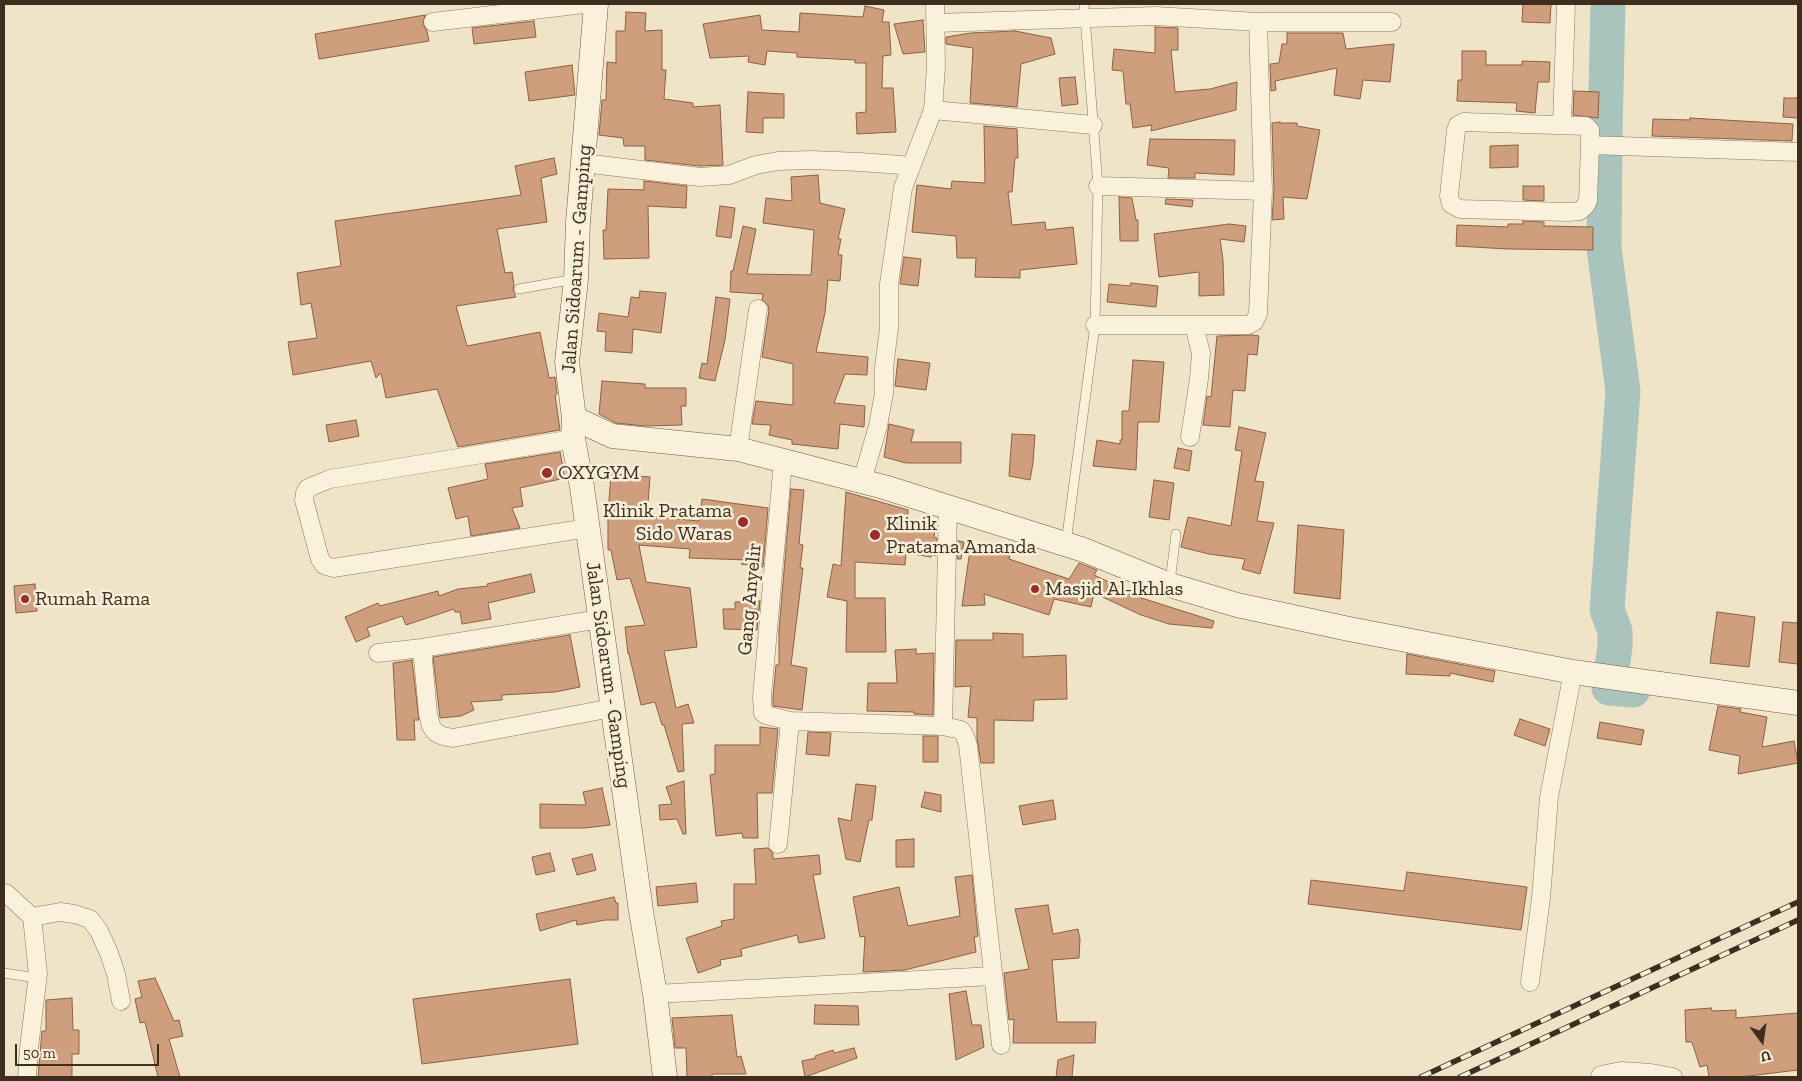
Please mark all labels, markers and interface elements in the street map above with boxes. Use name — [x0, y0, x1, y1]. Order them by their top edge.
street label: Jalan Sidoarum - Gamping — [557, 144, 597, 374]
place label: OXYGYM — [558, 461, 640, 485]
marker: OXYGYM — [540, 466, 554, 480]
place label: Klinik Pratama Sido Waras — [603, 499, 732, 546]
place label: Klinik Pratama Amanda — [886, 512, 1036, 559]
marker: Klinik Pratama Sido Waras — [736, 515, 750, 529]
marker: Klinik Pratama Amanda — [868, 528, 882, 542]
street label: Gang Anyelir — [733, 542, 767, 656]
street label: Jalan Sidoarum - Gamping — [580, 560, 636, 790]
place label: Masjid Al-Ikhlas — [1045, 577, 1183, 601]
marker: Masjid Al-Ikhlas — [1029, 583, 1041, 595]
place label: Rumah Rama — [35, 587, 150, 611]
marker: Rumah Rama — [19, 593, 31, 605]
north arrow — [1737, 1016, 1787, 1066]
scale bar — [18, 1034, 161, 1066]
text: 50 m — [23, 1044, 56, 1062]
text: U — [1759, 1047, 1773, 1066]

